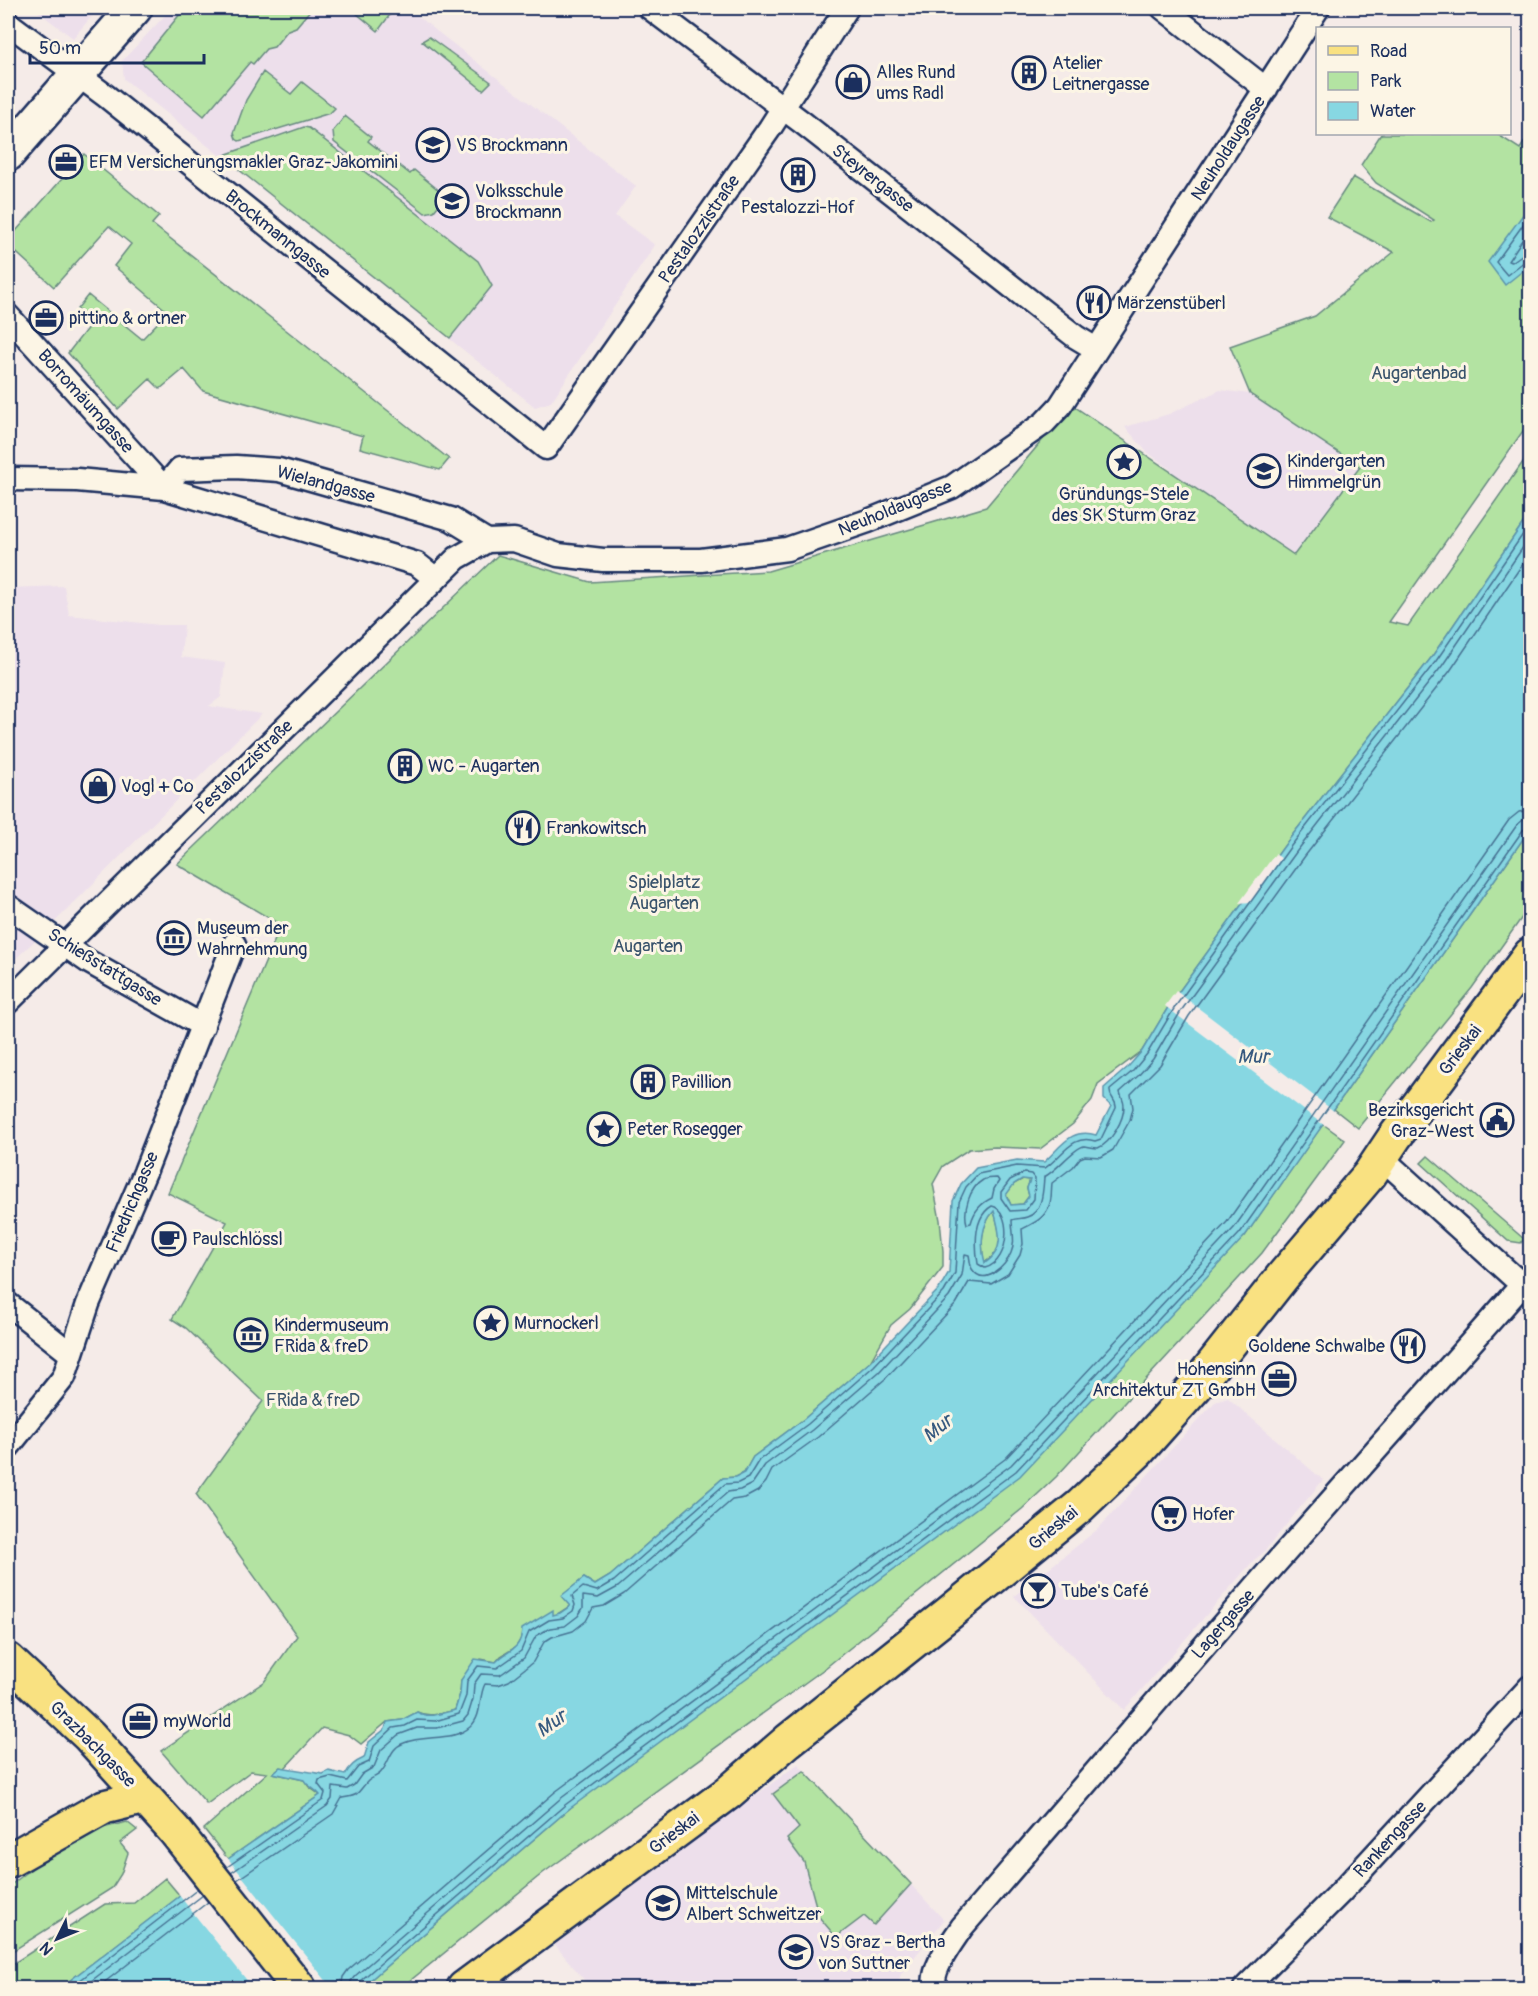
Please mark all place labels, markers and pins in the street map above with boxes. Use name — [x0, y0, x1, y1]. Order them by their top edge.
place label: Atelier Leitnergasse — [1052, 52, 1149, 96]
building icon: Atelier Leitnergasse — [1011, 55, 1047, 91]
place label: Alles Rund ums Radl — [876, 61, 956, 105]
shop icon: Alles Rund ums Radl — [835, 64, 871, 100]
school or university icon: VS Brockmann — [415, 127, 451, 163]
place label: VS Brockmann — [456, 134, 568, 157]
office icon: EFM Versicherungsmakler Graz-Jakomini — [48, 144, 84, 180]
place label: EFM Versicherungsmakler Graz-Jakomini — [89, 151, 398, 174]
building icon: Pestalozzi-Hof — [780, 157, 816, 193]
place label: Volksschule Brockmann — [475, 180, 563, 224]
school or university icon: Volksschule Brockmann — [434, 183, 470, 219]
place label: Pestalozzi-Hof — [741, 196, 856, 219]
restaurant icon: Märzenstüberl — [1076, 285, 1112, 321]
place label: Märzenstüberl — [1117, 292, 1226, 315]
office icon: pittino & ortner — [28, 300, 64, 336]
place label: pittino & ortner — [69, 307, 187, 330]
place icon: Gründungs-Stele des SK Sturm Graz — [1106, 444, 1142, 480]
place label: Kindergarten Himmelgrün — [1287, 450, 1385, 494]
school or university icon: Kindergarten Himmelgrün — [1246, 453, 1282, 489]
place label: Gründungs-Stele des SK Sturm Graz — [1052, 483, 1196, 527]
building icon: WC - Augarten — [387, 748, 423, 784]
place label: WC - Augarten — [428, 755, 540, 778]
shop icon: Vogl + Co — [80, 768, 116, 804]
place label: Vogl + Co — [121, 775, 194, 798]
restaurant icon: Frankowitsch — [505, 810, 541, 846]
place label: Frankowitsch — [546, 817, 647, 840]
place label: Museum der Wahrnehmung — [197, 917, 307, 961]
museum icon: Museum der Wahrnehmung — [156, 920, 192, 956]
building icon: Pavillion — [630, 1064, 666, 1100]
place label: Pavillion — [671, 1071, 731, 1094]
place label: Bezirksgericht Graz-West — [1368, 1099, 1475, 1143]
public building icon: Bezirksgericht Graz-West — [1479, 1102, 1515, 1138]
place icon: Peter Rosegger — [586, 1111, 622, 1147]
place label: Peter Rosegger — [627, 1118, 743, 1141]
cafe icon: Paulschlössl — [151, 1221, 187, 1257]
place label: Paulschlössl — [192, 1228, 283, 1251]
place icon: Murnockerl — [473, 1305, 509, 1341]
place label: Murnockerl — [514, 1312, 599, 1335]
place label: Kindermuseum FRida & freD — [274, 1314, 389, 1358]
museum icon: Kindermuseum FRida & freD — [233, 1317, 269, 1353]
restaurant icon: Goldene Schwalbe — [1390, 1328, 1426, 1364]
place label: Goldene Schwalbe — [1248, 1335, 1385, 1358]
place label: Hohensinn Architektur ZT GmbH — [1092, 1358, 1256, 1402]
office icon: Hohensinn Architektur ZT GmbH — [1261, 1361, 1297, 1397]
supermarket icon: Hofer — [1151, 1496, 1187, 1532]
place label: Hofer — [1192, 1503, 1235, 1526]
bar icon: Tube's Café — [1020, 1573, 1056, 1609]
place label: Tube's Café — [1061, 1580, 1149, 1603]
office icon: myWorld — [122, 1703, 158, 1739]
place label: myWorld — [163, 1710, 231, 1733]
place label: Mittelschule Albert Schweitzer — [686, 1882, 822, 1926]
school or university icon: Mittelschule Albert Schweitzer — [645, 1885, 681, 1921]
place label: VS Graz - Bertha von Suttner — [818, 1931, 945, 1975]
school or university icon: VS Graz - Bertha von Suttner — [778, 1934, 814, 1970]

